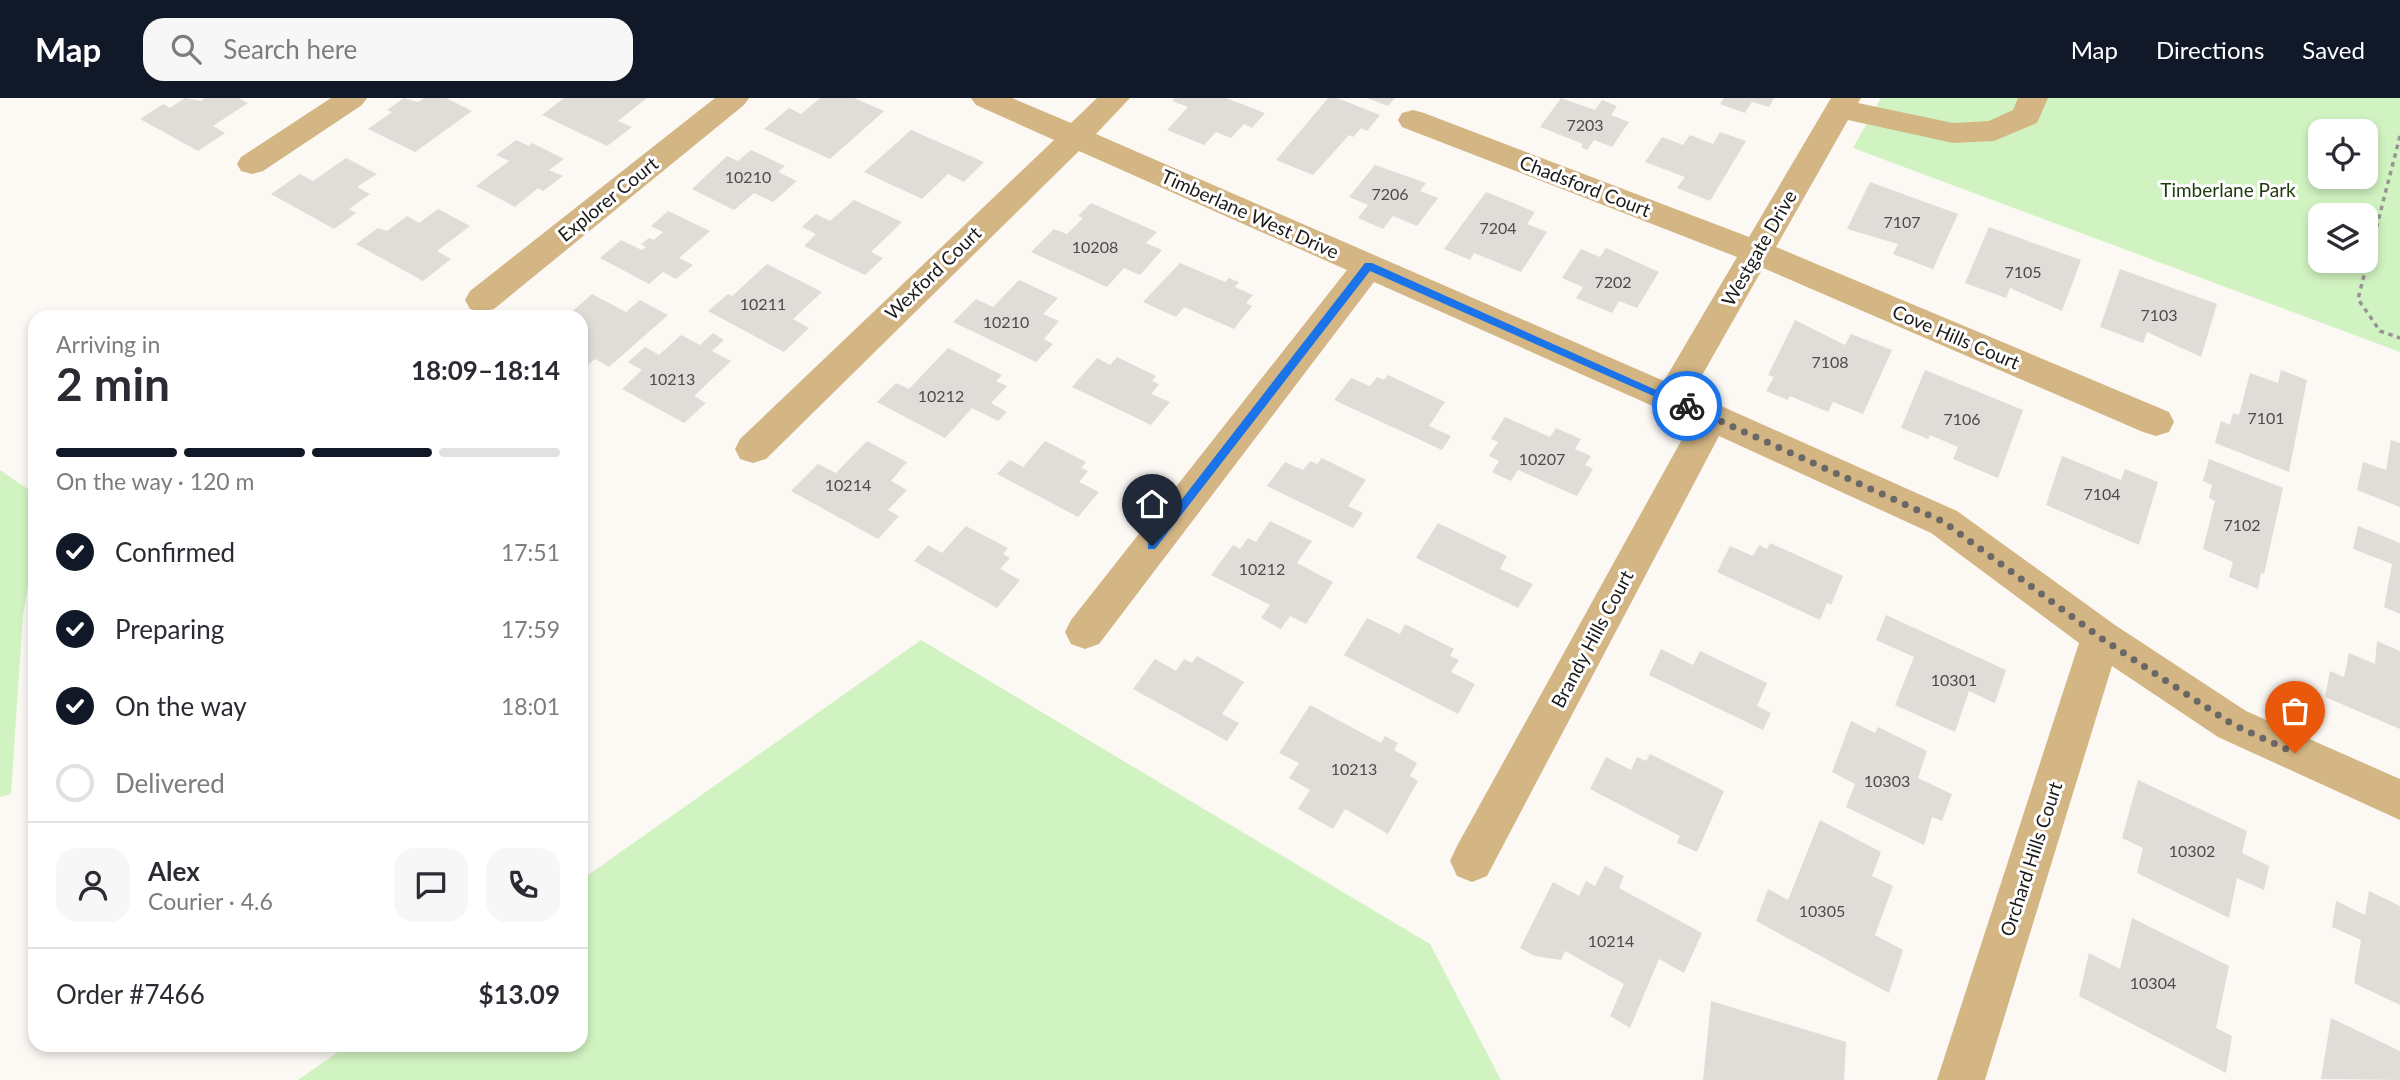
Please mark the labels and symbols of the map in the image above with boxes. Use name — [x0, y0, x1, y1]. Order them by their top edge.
house number: 7203 — [1566, 115, 1604, 134]
street label: Chadsford Court — [1516, 150, 1654, 221]
street label: Explorer Court — [553, 151, 662, 246]
street label: Timberlane West Drive — [1158, 164, 1343, 263]
house number: 10210 — [725, 167, 771, 186]
park label: Timberlane Park — [2160, 178, 2296, 201]
house number: 7206 — [1371, 184, 1409, 203]
street label: Westgate Drive — [1716, 186, 1801, 310]
house number: 7107 — [1883, 212, 1921, 231]
house number: 7204 — [1479, 218, 1517, 237]
street label: Wexford Court — [880, 221, 986, 324]
house number: 10208 — [1072, 237, 1118, 256]
house number: 7105 — [2004, 262, 2042, 281]
house number: 7202 — [1594, 272, 1632, 291]
house number: 10211 — [740, 294, 786, 313]
street label: Cove Hills Court — [1889, 299, 2023, 374]
house number: 7103 — [2140, 305, 2178, 324]
house number: 10210 — [983, 312, 1029, 331]
house number: 7108 — [1811, 352, 1849, 371]
house number: 10213 — [649, 369, 695, 388]
courier — [1652, 371, 1722, 441]
house number: 10212 — [918, 386, 964, 405]
house number: 7101 — [2247, 408, 2285, 427]
house number: 7106 — [1943, 409, 1981, 428]
house number: 10207 — [1519, 449, 1565, 468]
pin — [1122, 474, 1182, 546]
house number: 10214 — [825, 475, 871, 494]
house number: 7104 — [2083, 484, 2121, 503]
house number: 7102 — [2223, 515, 2261, 534]
house number: 10212 — [1239, 559, 1285, 578]
street label: Brandy Hills Court — [1546, 566, 1638, 711]
house number: 10301 — [1931, 670, 1977, 689]
pin — [2265, 681, 2325, 753]
house number: 10213 — [1331, 759, 1377, 778]
house number: 10303 — [1864, 771, 1910, 790]
street label: Orchard Hills Court — [1995, 778, 2066, 939]
house number: 10302 — [2169, 841, 2215, 860]
house number: 10305 — [1799, 901, 1845, 920]
house number: 10214 — [1588, 931, 1634, 950]
house number: 10304 — [2130, 973, 2176, 992]

